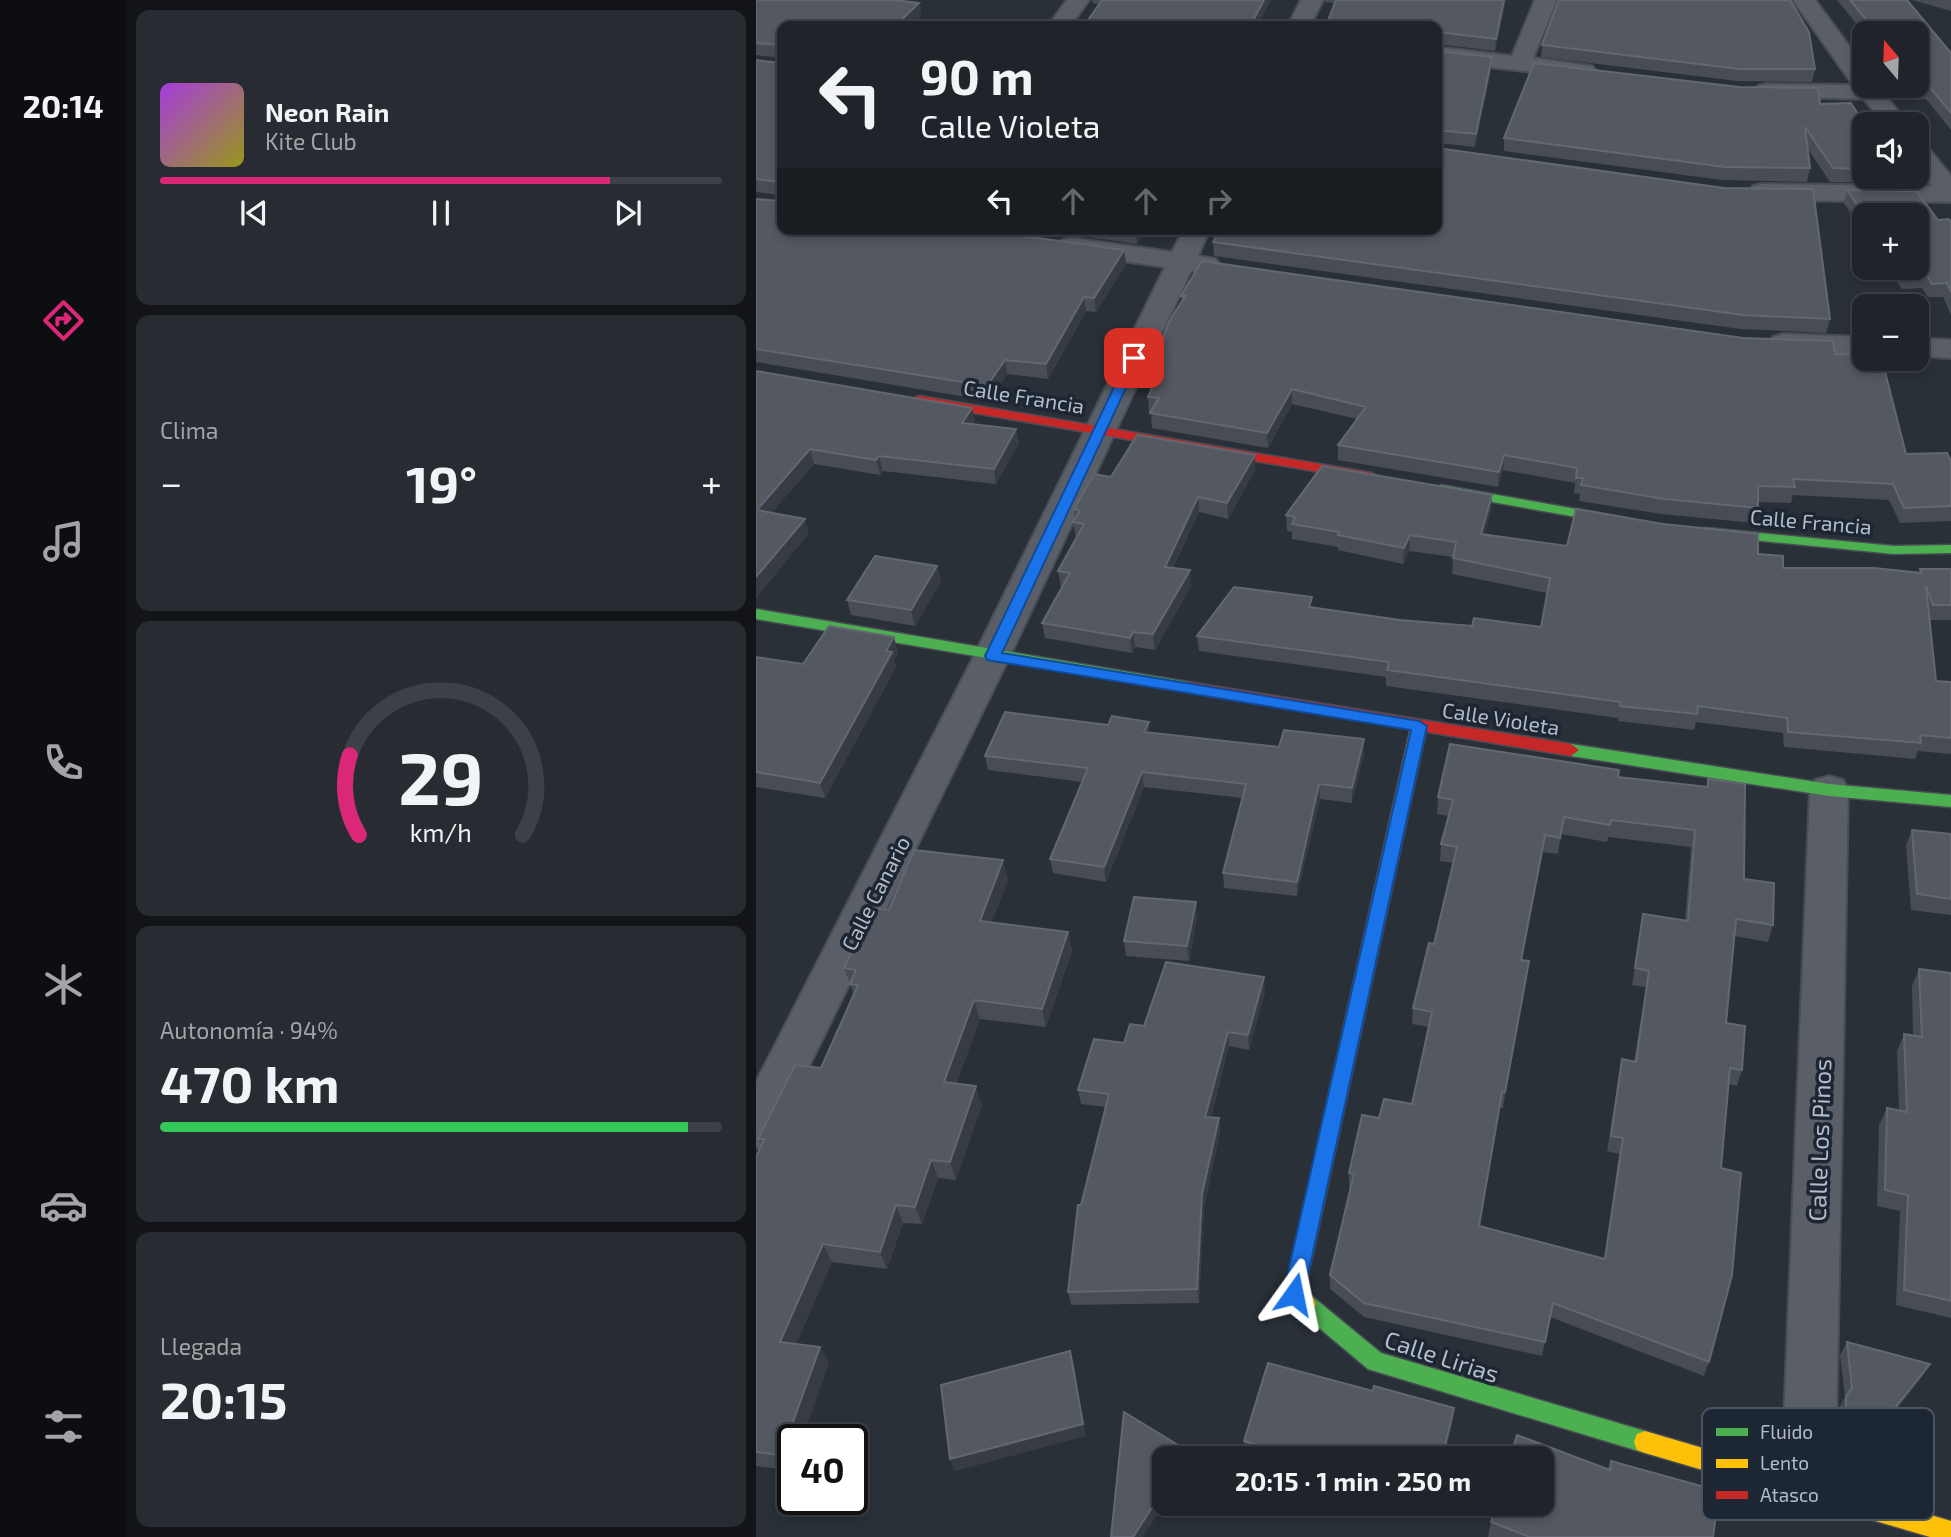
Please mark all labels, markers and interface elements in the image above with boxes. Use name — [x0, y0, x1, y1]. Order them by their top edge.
north arrow — [1852, 21, 1928, 98]
map controls — [1852, 21, 1929, 371]
text: 90 m — [920, 46, 1034, 105]
icon: left — [805, 49, 896, 140]
text: 20:14 — [22, 86, 104, 124]
text: Neon Rain — [265, 96, 389, 127]
text: Calle Violeta — [920, 106, 1100, 144]
button: sound — [1852, 112, 1929, 189]
text: Kite Club — [265, 127, 357, 155]
icon: left — [981, 182, 1019, 220]
icon: ahead — [1054, 182, 1092, 220]
icon: ahead — [1127, 182, 1165, 220]
icon: right — [1200, 182, 1238, 220]
icon: previous — [235, 194, 273, 232]
icon: pause — [422, 194, 460, 232]
icon: next — [609, 194, 647, 232]
button: + — [1852, 203, 1929, 280]
button: − — [1852, 294, 1929, 371]
icon: directions — [39, 296, 88, 345]
pin — [1104, 328, 1164, 388]
icon: arrive — [1115, 339, 1153, 377]
street label: Calle Francia — [962, 374, 1086, 418]
text: Clima — [160, 416, 218, 444]
text: 19° — [406, 451, 477, 513]
text: − — [160, 459, 182, 505]
text: + — [701, 459, 722, 505]
street label: Calle Francia — [1749, 503, 1873, 539]
icon: music — [39, 517, 88, 566]
street label: Calle Violeta — [1441, 696, 1561, 740]
text: 29 — [398, 732, 484, 820]
icon: phone — [39, 738, 88, 787]
text: km/h — [410, 816, 472, 846]
street label: Calle Canario — [836, 832, 914, 954]
icon: climate — [39, 960, 88, 1009]
text: Autonomía · 94% — [160, 1016, 338, 1044]
text: 470 km — [160, 1051, 340, 1113]
street label: Calle Los Pinos — [1802, 1058, 1836, 1222]
icon: car — [39, 1181, 88, 1230]
position arrow — [1257, 1257, 1331, 1331]
street label: Calle Lirias — [1381, 1324, 1503, 1388]
text: Llegada — [160, 1332, 242, 1360]
text: 20:15 — [160, 1367, 288, 1429]
icon: filters — [39, 1402, 88, 1451]
legend — [1702, 1408, 1934, 1520]
text: Fluido — [1760, 1420, 1813, 1443]
speed limit sign: 40 — [777, 1424, 868, 1515]
text: Lento — [1760, 1451, 1809, 1474]
text: 20:15 · 1 min · 250 m — [1235, 1465, 1471, 1496]
text: Atasco — [1760, 1483, 1819, 1506]

